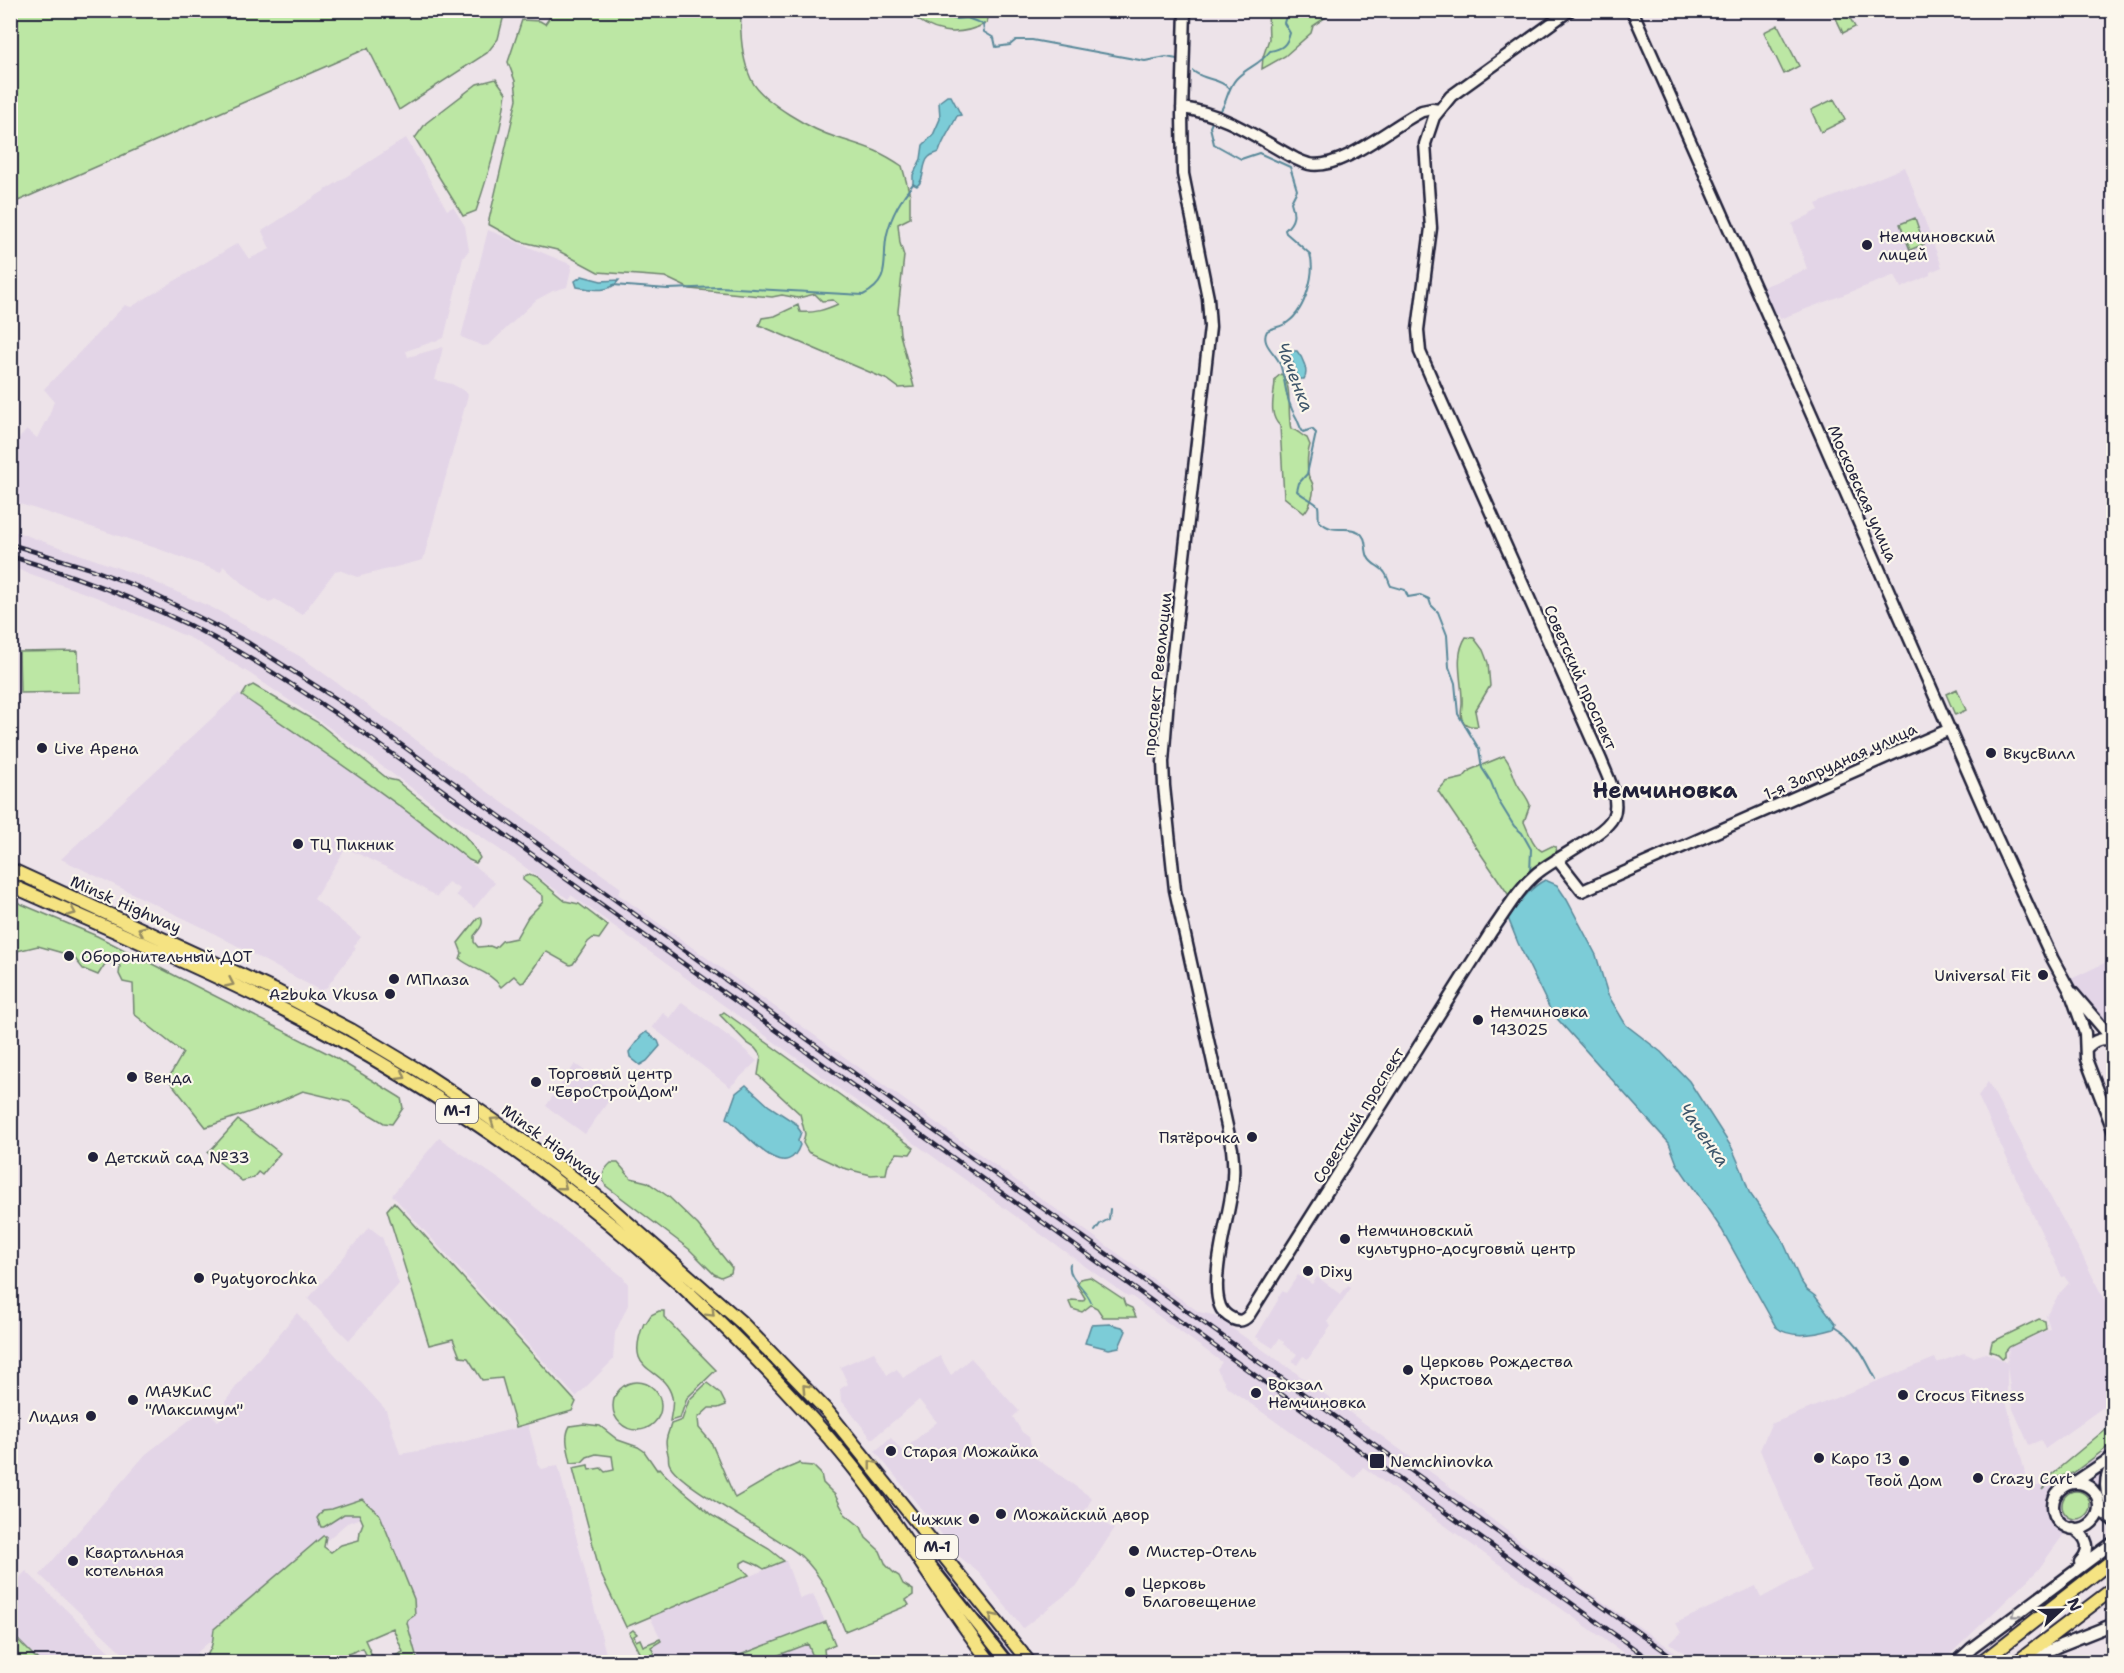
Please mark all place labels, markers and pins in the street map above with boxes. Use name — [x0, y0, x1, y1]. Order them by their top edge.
place label: Немчиновский лицей — [1879, 226, 1995, 265]
marker: Немчиновский лицей — [1860, 238, 1874, 252]
place label: Live Арена — [54, 738, 139, 759]
marker: Live Арена — [35, 741, 49, 755]
place label: ВкусВилл — [2003, 743, 2075, 764]
marker: ВкусВилл — [1984, 746, 1998, 760]
place label: ТЦ Пикник — [310, 834, 395, 855]
marker: ТЦ Пикник — [291, 837, 305, 851]
place label: Оборонительный ДОТ — [81, 946, 253, 967]
marker: Оборонительный ДОТ — [62, 949, 76, 963]
place label: Universal Fit — [1934, 965, 2031, 986]
marker: Universal Fit — [2036, 968, 2050, 982]
place label: МПлаза — [406, 969, 469, 990]
marker: МПлаза — [387, 972, 401, 986]
place label: Azbuka Vkusa — [269, 984, 378, 1005]
marker: Azbuka Vkusa — [383, 987, 397, 1001]
place label: Немчиновка 143025 — [1490, 1001, 1588, 1040]
marker: Немчиновка 143025 — [1471, 1013, 1485, 1027]
place label: Торговый центр "ЕвроСтройДом" — [548, 1063, 678, 1102]
place label: Венда — [144, 1067, 192, 1088]
marker: Венда — [125, 1070, 139, 1084]
marker: Торговый центр "ЕвроСтройДом" — [529, 1075, 543, 1089]
place label: Пятёрочка — [1159, 1127, 1240, 1148]
marker: Пятёрочка — [1245, 1130, 1259, 1144]
place label: Детский сад №33 — [105, 1147, 250, 1168]
marker: Детский сад №33 — [86, 1150, 100, 1164]
place label: Немчиновский культурно-досуговый центр — [1357, 1220, 1576, 1259]
marker: Немчиновский культурно-досуговый центр — [1338, 1232, 1352, 1246]
place label: Dixy — [1320, 1261, 1353, 1282]
marker: Dixy — [1301, 1264, 1315, 1278]
place label: Pyatyorochka — [211, 1268, 317, 1289]
marker: Pyatyorochka — [192, 1271, 206, 1285]
place label: Церковь Рождества Христова — [1420, 1351, 1573, 1390]
marker: Церковь Рождества Христова — [1401, 1363, 1415, 1377]
place label: Вокзал Немчиновка — [1268, 1374, 1366, 1413]
place label: МАУКиС "Максимум" — [145, 1381, 243, 1420]
place label: Crocus Fitness — [1915, 1385, 2025, 1406]
marker: Вокзал Немчиновка — [1249, 1386, 1263, 1400]
marker: Crocus Fitness — [1896, 1388, 1910, 1402]
marker: МАУКиС "Максимум" — [126, 1393, 140, 1407]
place label: Лидия — [29, 1406, 79, 1427]
marker: Лидия — [84, 1409, 98, 1423]
place label: Старая Можайка — [903, 1441, 1038, 1462]
marker: Старая Можайка — [884, 1444, 898, 1458]
place label: Каро 13 — [1831, 1448, 1892, 1469]
place label: Nemchinovka — [1390, 1451, 1493, 1472]
marker: Каро 13 — [1812, 1451, 1826, 1465]
marker: Nemchinovka — [1368, 1452, 1386, 1470]
marker: Твой Дом — [1897, 1454, 1911, 1468]
place label: Crazy Cart — [1990, 1468, 2073, 1489]
place label: Твой Дом — [1866, 1470, 1942, 1491]
marker: Crazy Cart — [1971, 1471, 1985, 1485]
place label: Можайский двор — [1013, 1504, 1150, 1525]
marker: Можайский двор — [994, 1507, 1008, 1521]
place label: Чижик — [911, 1509, 962, 1530]
marker: Чижик — [967, 1512, 981, 1526]
place label: Мистер-Отель — [1146, 1541, 1257, 1562]
place label: Квартальная котельная — [85, 1542, 184, 1581]
marker: Мистер-Отель — [1127, 1544, 1141, 1558]
marker: Квартальная котельная — [66, 1554, 80, 1568]
place label: Церковь Благовещение — [1142, 1573, 1257, 1612]
marker: Церковь Благовещение — [1123, 1585, 1137, 1599]

